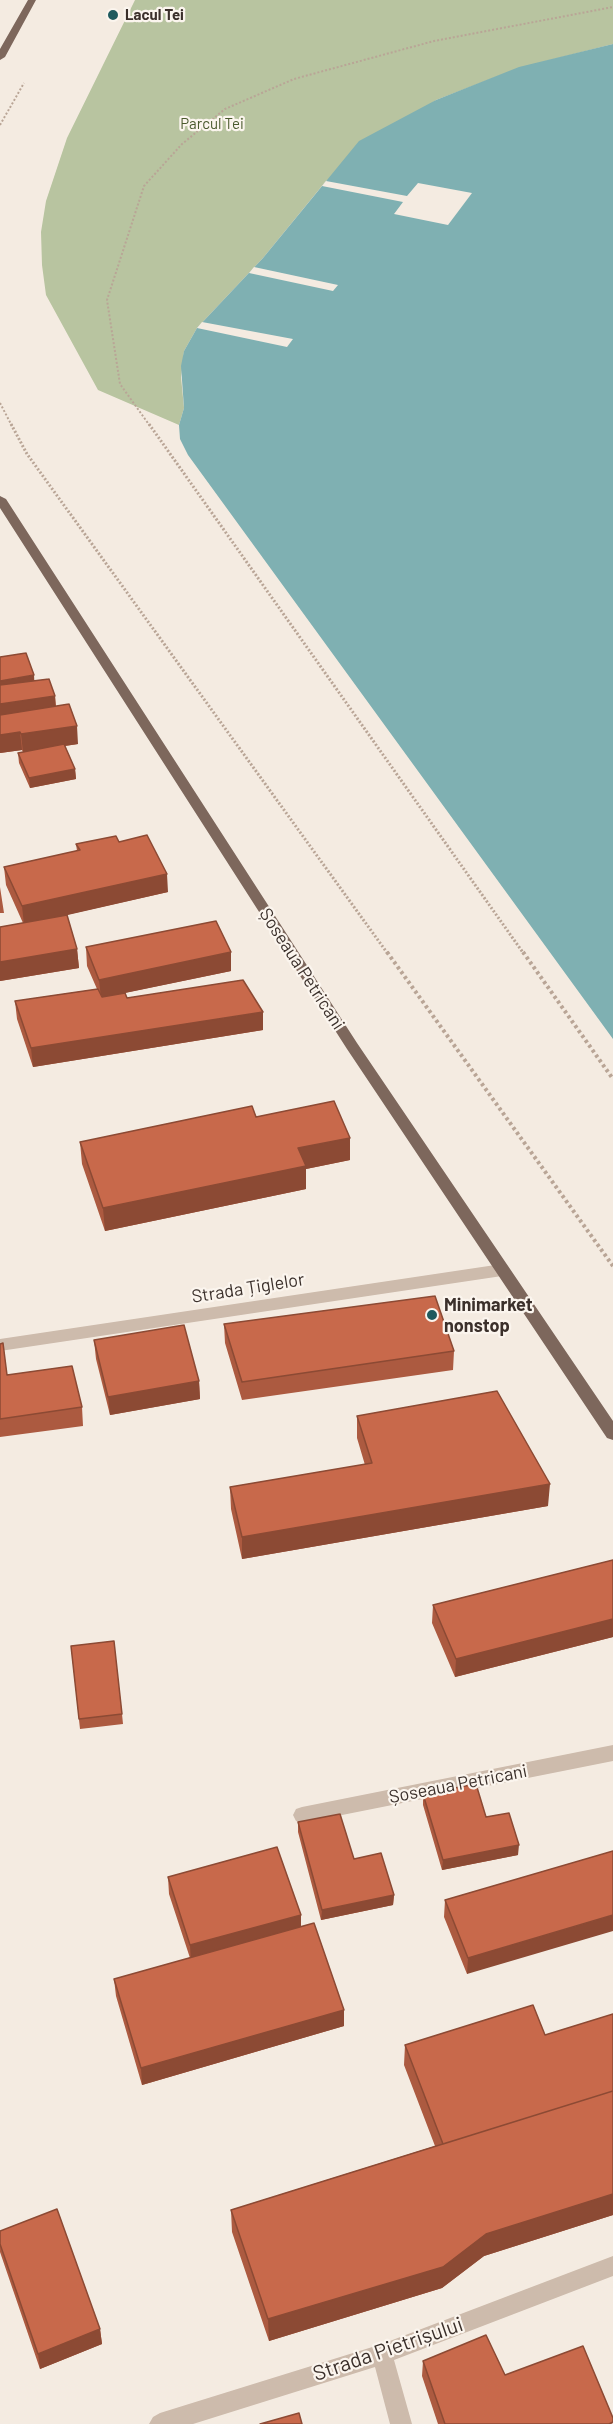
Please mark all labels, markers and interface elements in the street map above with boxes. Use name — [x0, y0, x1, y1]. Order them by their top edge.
place label: Lacul Tei — [125, 6, 184, 24]
marker: Lacul Tei — [106, 8, 120, 22]
park label: Parcul Tei — [180, 115, 244, 133]
street label: Șoseaua Petricani — [255, 904, 349, 1034]
street label: Strada Țiglelor — [190, 1268, 306, 1308]
place label: Minimarket nonstop — [444, 1294, 533, 1336]
marker: Minimarket nonstop — [425, 1308, 439, 1322]
street label: Șoseaua Petricani — [387, 1760, 529, 1808]
street label: Strada Pietrișului — [310, 2312, 466, 2386]

